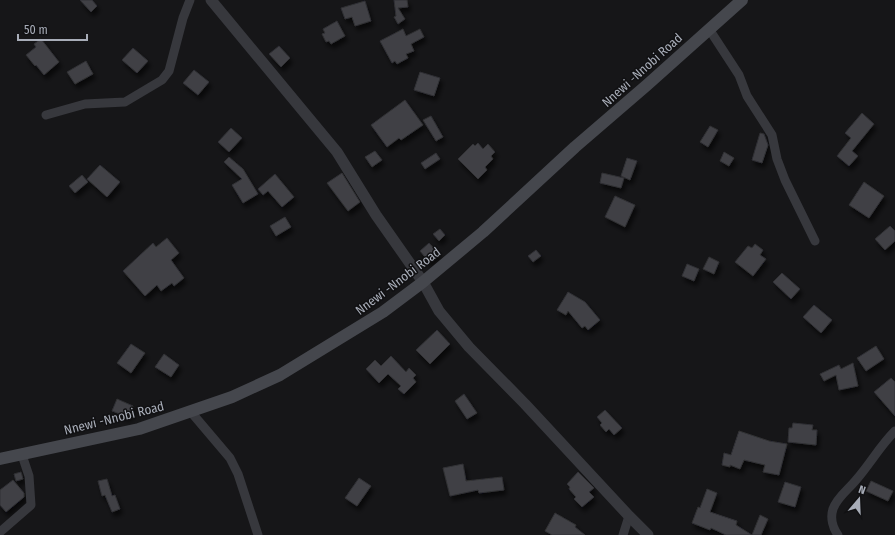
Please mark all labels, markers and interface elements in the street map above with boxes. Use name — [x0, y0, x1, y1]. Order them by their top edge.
scale bar — [18, 16, 87, 42]
text: 50 m — [24, 23, 48, 37]
street label: Nnewi -Nnobi Road — [599, 30, 685, 110]
street label: Nnewi -Nnobi Road — [353, 244, 443, 318]
street label: Nnewi -Nnobi Road — [62, 398, 166, 438]
north arrow — [839, 479, 879, 519]
text: N — [857, 483, 867, 497]

